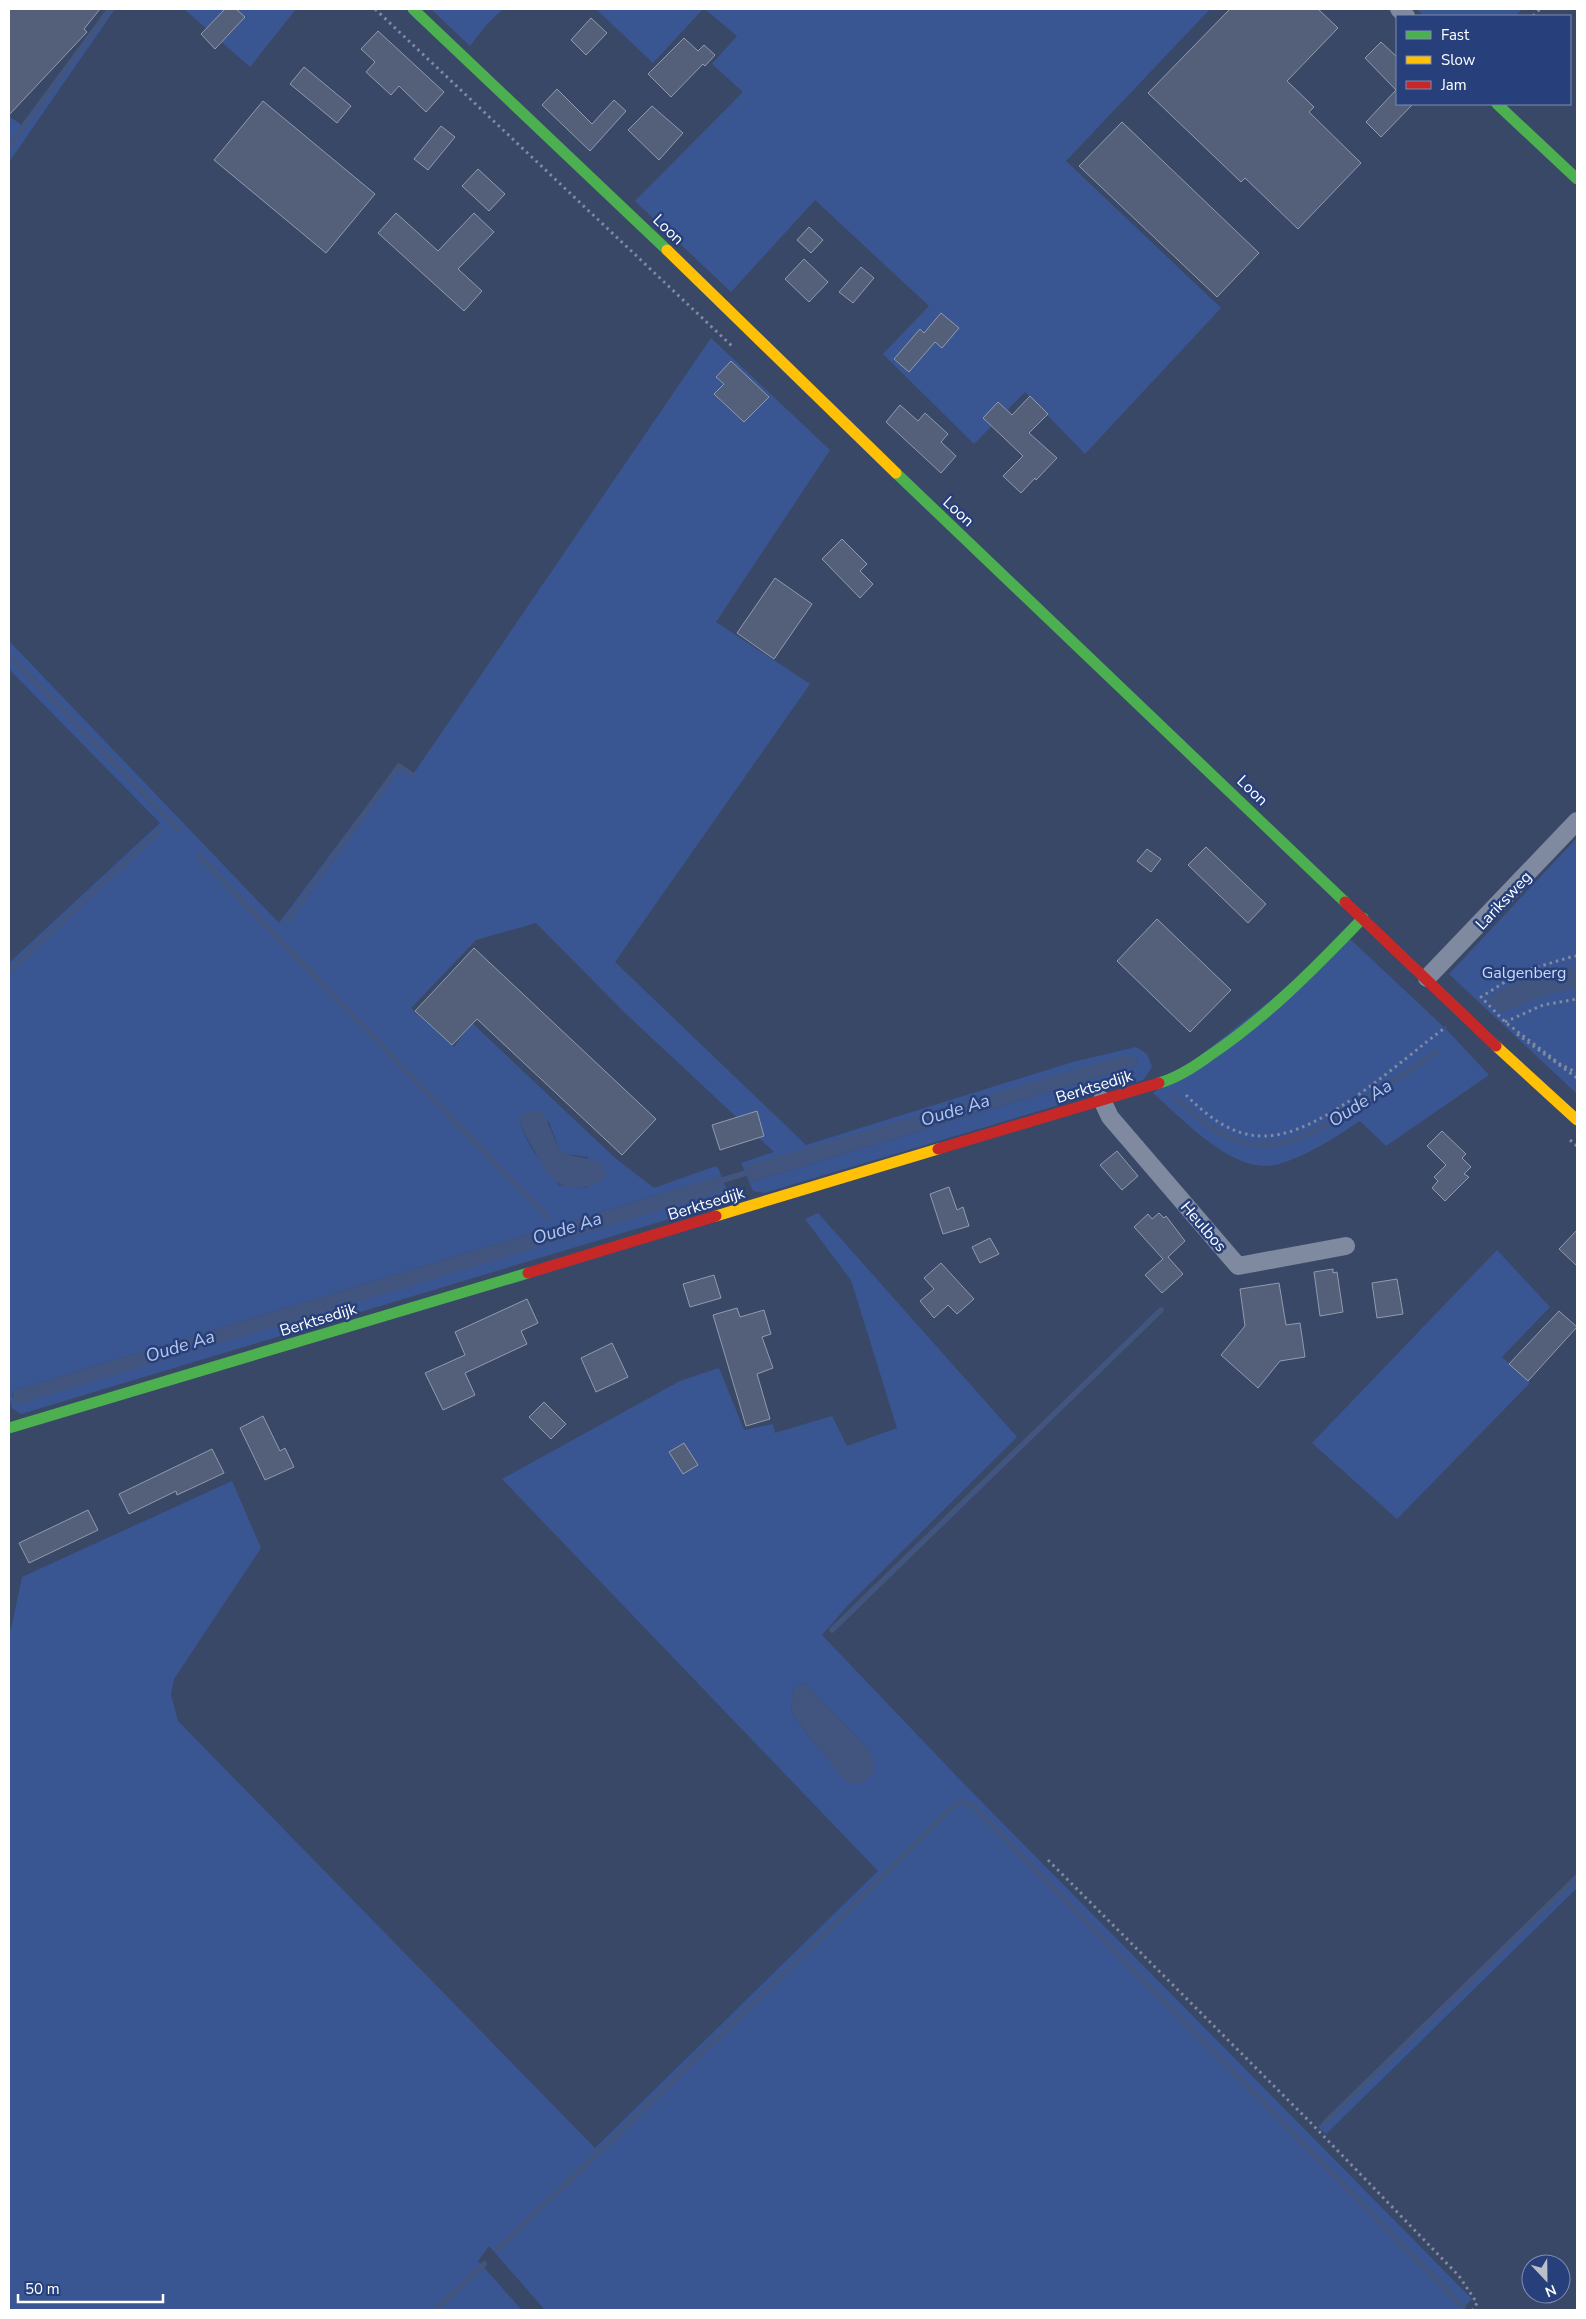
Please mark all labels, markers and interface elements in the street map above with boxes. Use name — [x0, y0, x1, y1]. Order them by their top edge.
legend — [1396, 15, 1571, 105]
text: Fast — [1441, 25, 1470, 45]
text: Slow — [1441, 50, 1476, 70]
text: Jam — [1440, 75, 1467, 95]
street label: Loon — [648, 209, 689, 250]
street label: Loon — [938, 492, 979, 532]
street label: Loon — [1232, 770, 1273, 811]
street label: Lariksweg — [1471, 866, 1537, 935]
park label: Galgenberg — [1482, 962, 1566, 984]
street label: Berktsedijk — [1053, 1065, 1136, 1109]
water label: Oude Aa — [1324, 1074, 1396, 1132]
water label: Oude Aa — [917, 1088, 993, 1132]
street label: Berktsedijk — [665, 1182, 748, 1226]
street label: Heulbos — [1175, 1197, 1231, 1257]
water label: Oude Aa — [529, 1206, 605, 1250]
street label: Berktsedijk — [277, 1298, 360, 1342]
water label: Oude Aa — [142, 1324, 218, 1368]
north arrow — [1521, 2254, 1571, 2304]
scale bar — [18, 2272, 162, 2304]
text: 50 m — [25, 2279, 60, 2299]
text: N — [1542, 2280, 1559, 2301]

